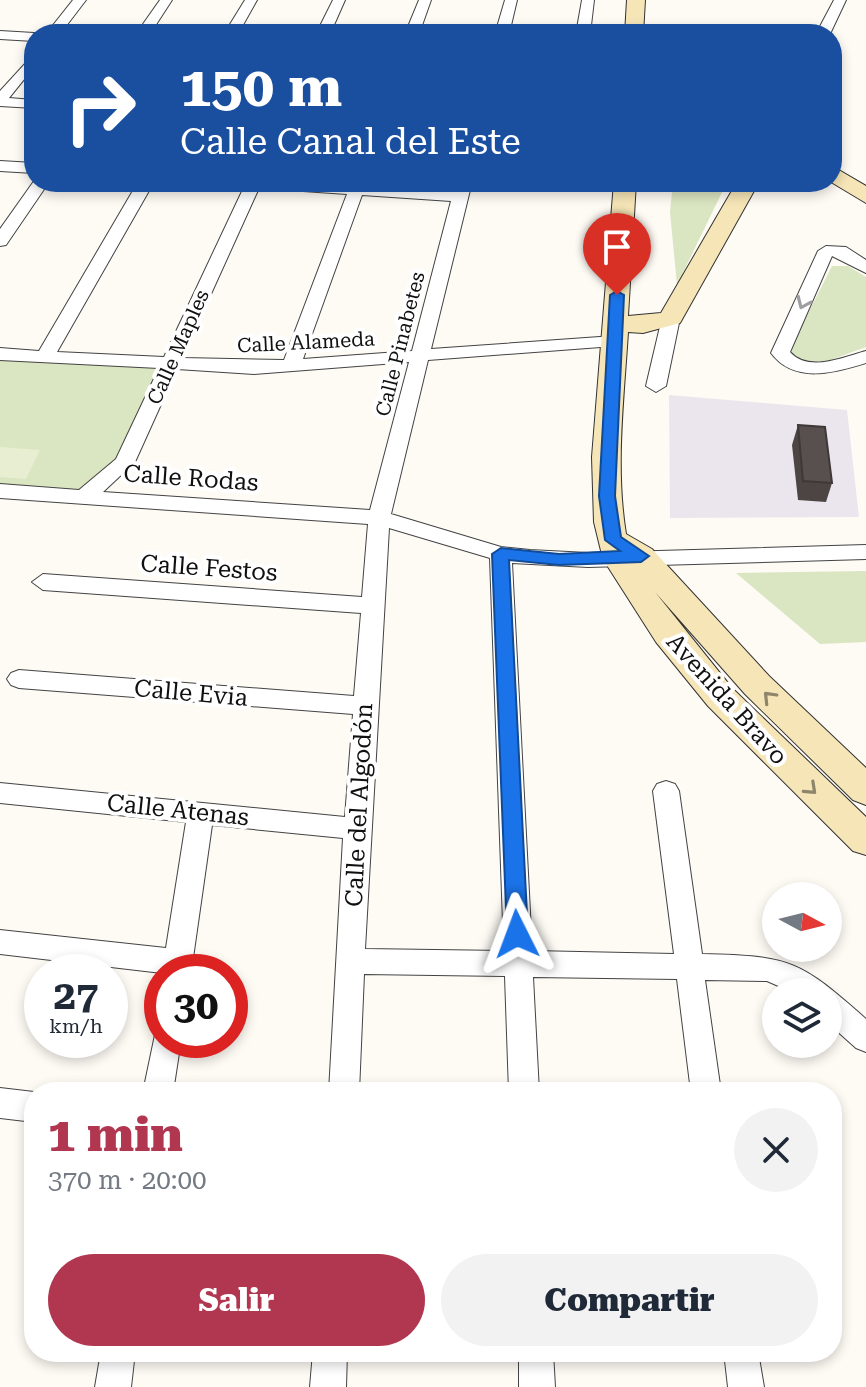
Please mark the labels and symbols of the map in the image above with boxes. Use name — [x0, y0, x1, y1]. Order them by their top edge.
pin — [583, 213, 651, 295]
street label: Calle Pinabetes — [370, 269, 430, 419]
street label: Calle Maples — [142, 286, 214, 408]
one-way arrow — [796, 294, 812, 309]
street label: Calle Alameda — [237, 326, 376, 358]
street label: Calle Rodas — [123, 459, 259, 497]
street label: Calle Festos — [140, 549, 278, 587]
street label: Avenida Bravo — [661, 628, 793, 770]
street label: Calle Evia — [133, 674, 249, 712]
one-way arrow — [764, 692, 779, 706]
street label: Calle del Algodón — [340, 702, 378, 908]
one-way arrow — [802, 779, 816, 794]
street label: Calle Atenas — [106, 789, 250, 831]
north arrow — [762, 882, 842, 962]
position arrow — [475, 892, 559, 976]
speed limit sign: 30 — [144, 954, 248, 1058]

